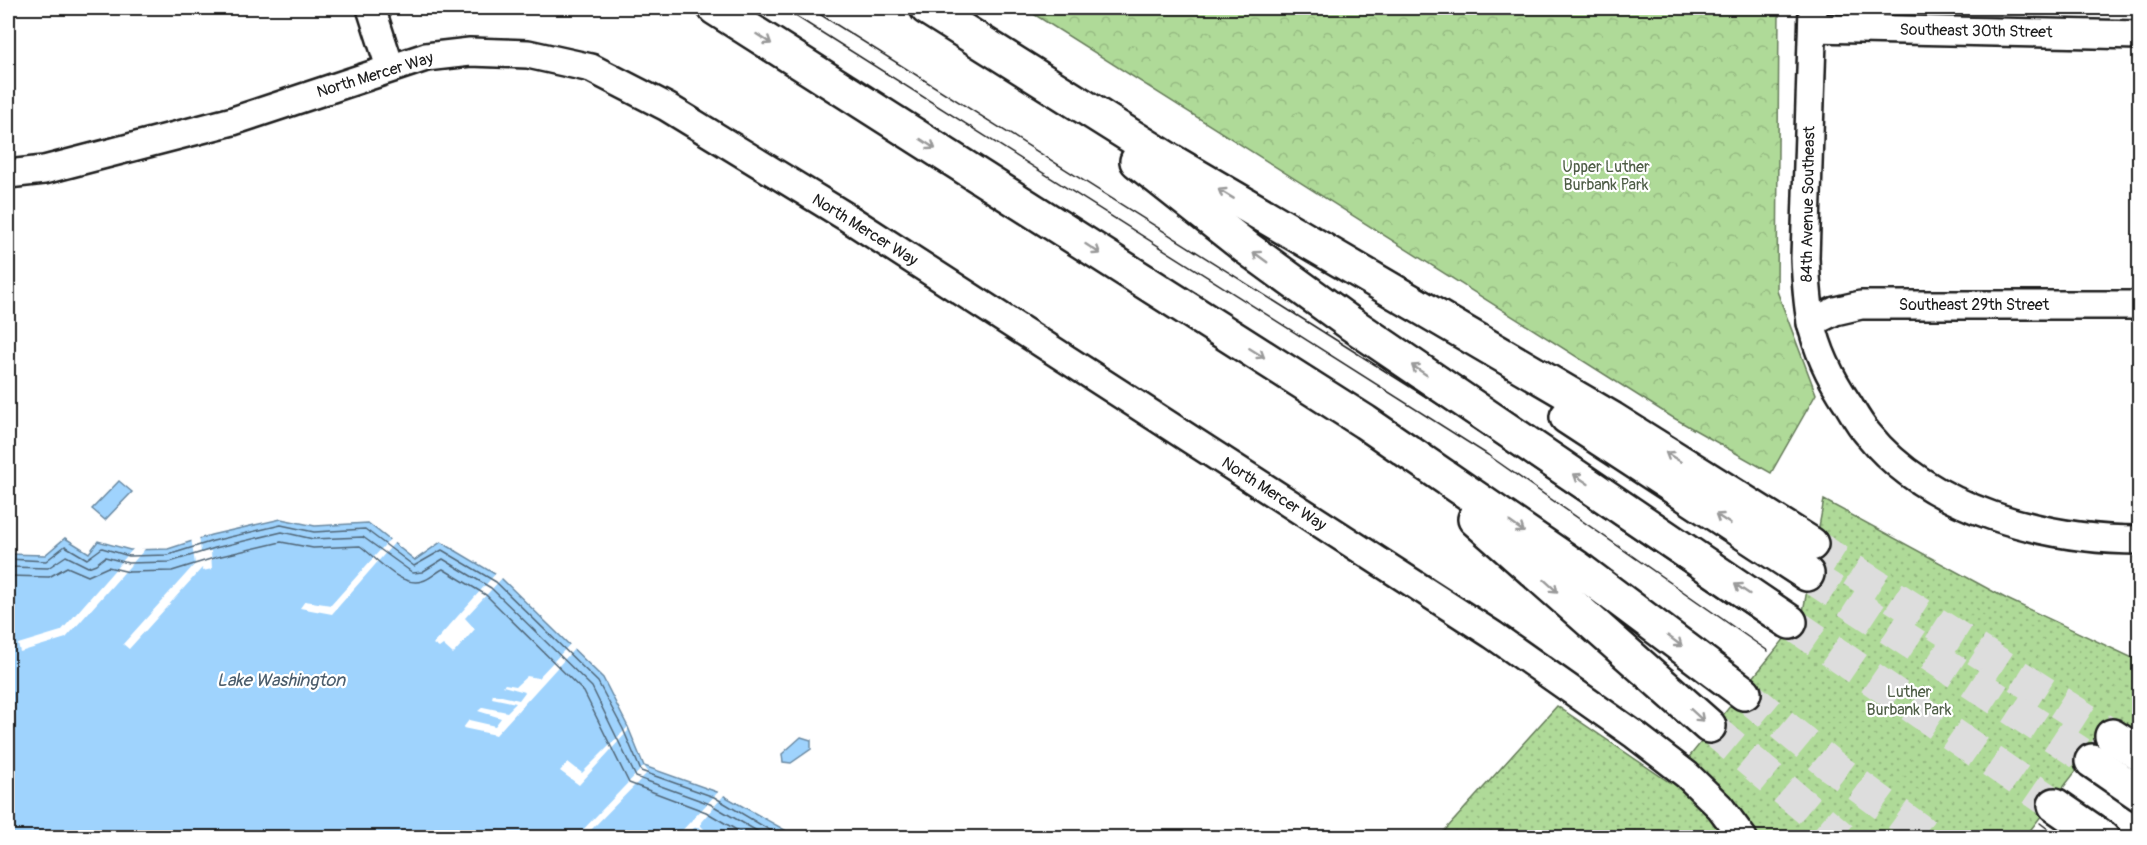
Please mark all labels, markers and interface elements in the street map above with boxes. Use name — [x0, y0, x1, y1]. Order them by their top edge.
street label: Southeast 30th Street — [1899, 20, 2053, 42]
one-way arrow — [755, 33, 772, 45]
street label: North Mercer Way — [314, 48, 436, 102]
street label: 84th Avenue Southeast — [1797, 125, 1819, 282]
one-way arrow — [919, 138, 936, 150]
park label: Upper Luther Burbank Park — [1562, 157, 1650, 195]
one-way arrow — [1218, 187, 1235, 199]
street label: North Mercer Way — [808, 190, 922, 271]
one-way arrow — [1084, 243, 1101, 255]
one-way arrow — [1253, 251, 1269, 263]
street label: Southeast 29th Street — [1899, 295, 2050, 315]
one-way arrow — [1248, 348, 1265, 360]
one-way arrow — [1412, 364, 1428, 376]
one-way arrow — [1665, 450, 1682, 462]
street label: North Mercer Way — [1218, 453, 1330, 535]
one-way arrow — [1573, 473, 1589, 485]
one-way arrow — [1715, 512, 1732, 524]
one-way arrow — [1509, 521, 1525, 533]
one-way arrow — [1543, 579, 1558, 593]
one-way arrow — [1734, 583, 1751, 595]
one-way arrow — [1667, 635, 1683, 648]
water label: Lake Washington — [217, 669, 346, 692]
park label: Luther Burbank Park — [1867, 682, 1952, 720]
one-way arrow — [1689, 708, 1704, 722]

